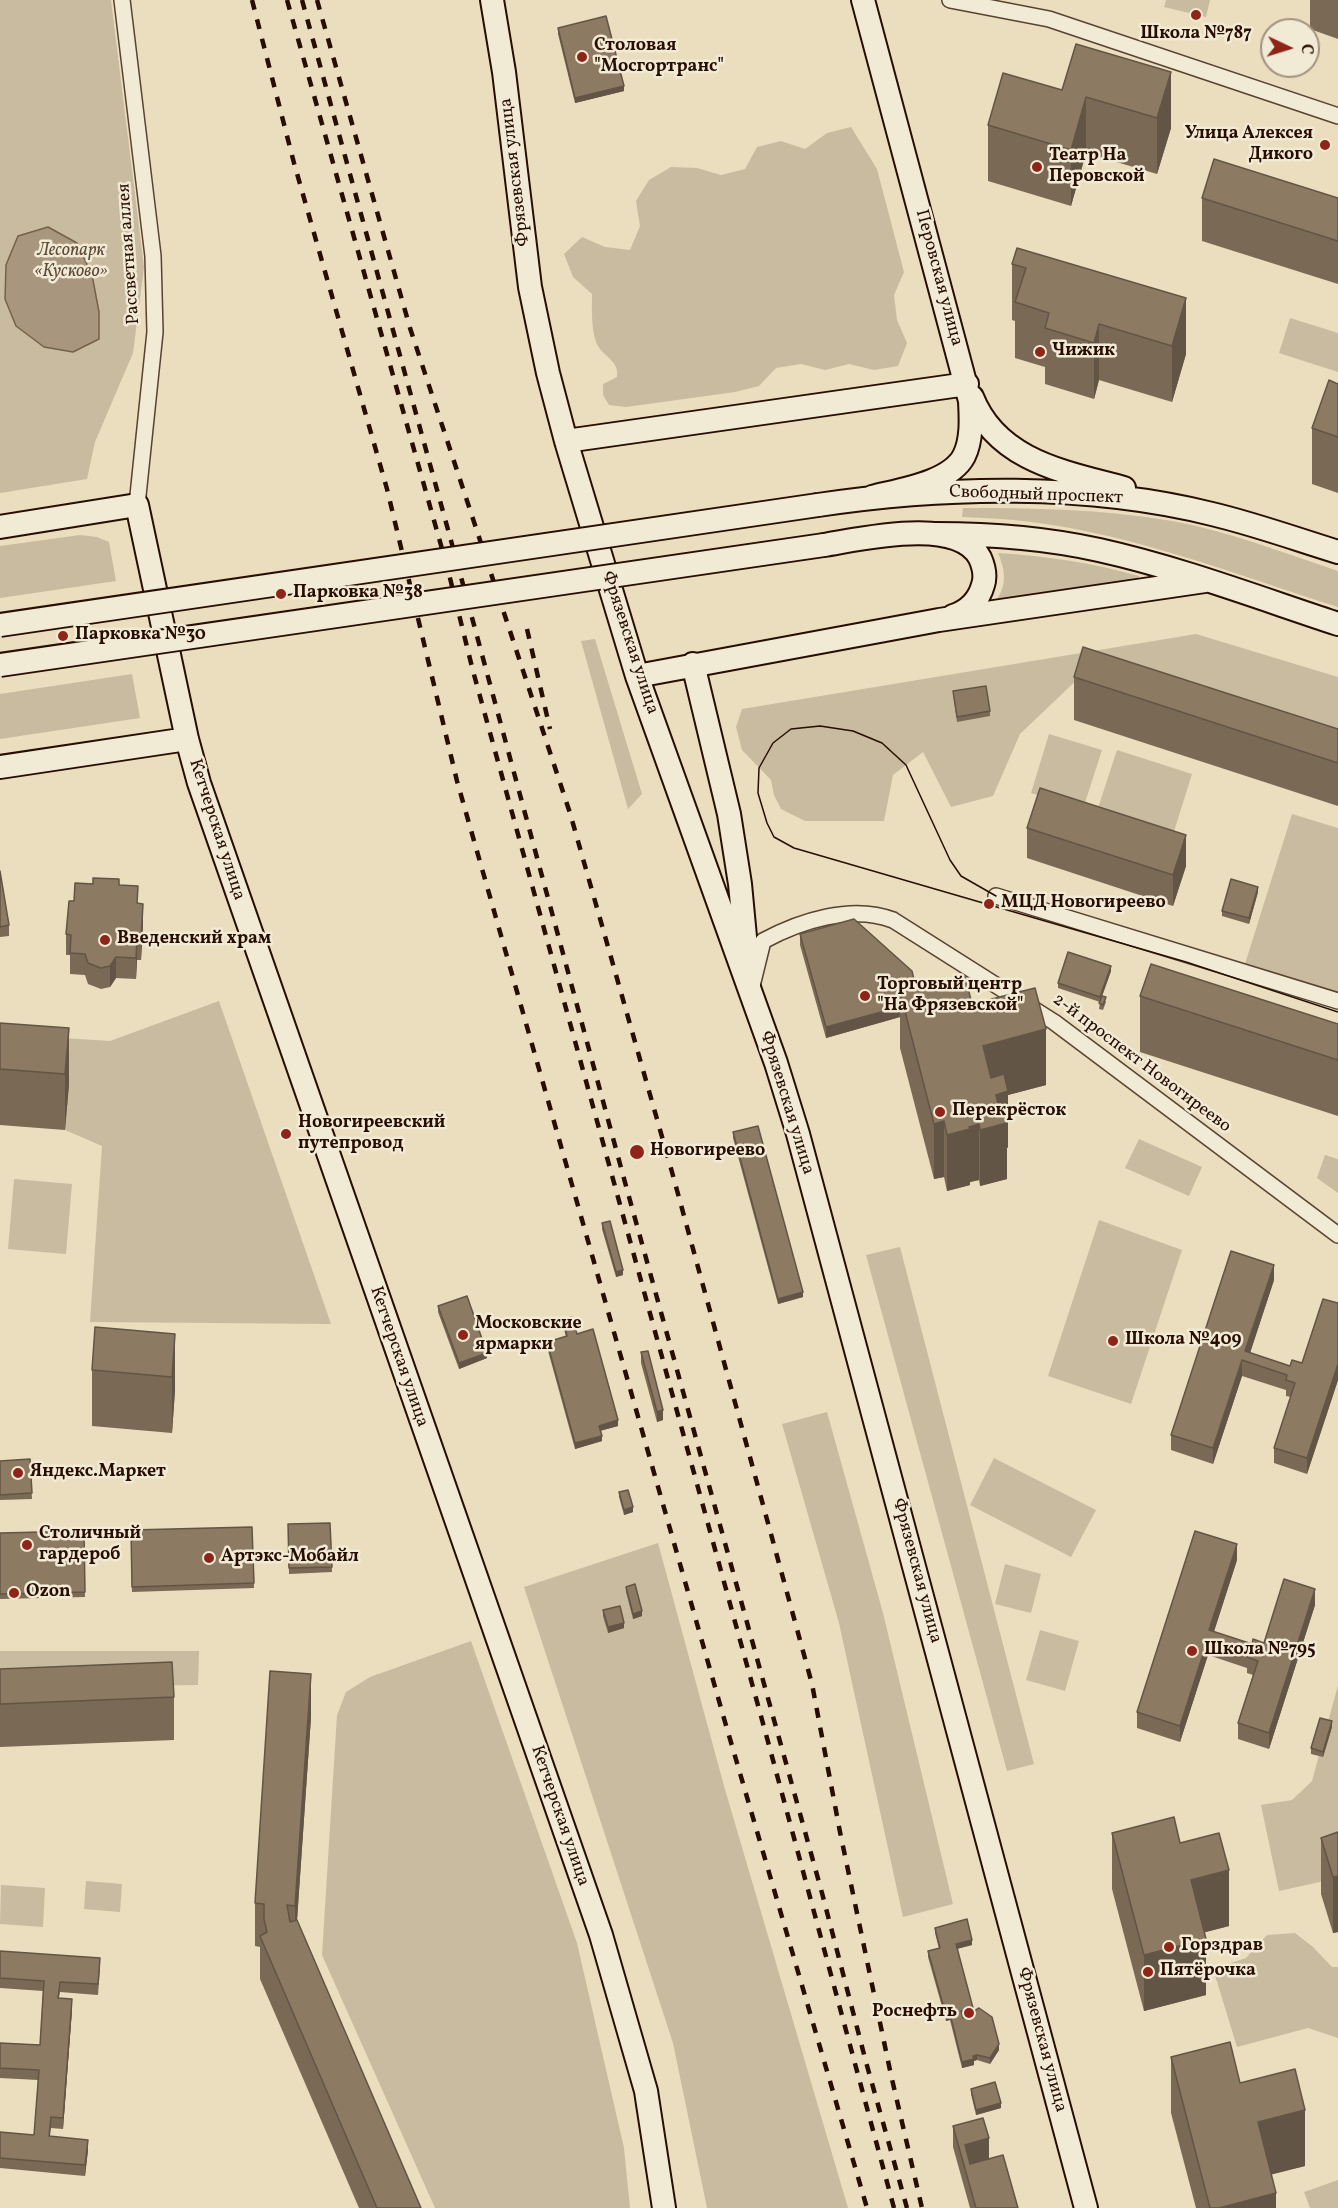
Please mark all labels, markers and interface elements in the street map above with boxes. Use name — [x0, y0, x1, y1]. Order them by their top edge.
marker: Школа №787 — [1189, 8, 1203, 22]
north arrow — [1260, 18, 1320, 78]
place label: Школа №787 — [1140, 24, 1252, 46]
place label: Столовая "Мосгортранс" — [594, 36, 724, 78]
text: С — [1295, 43, 1317, 55]
marker: Столовая "Мосгортранс" — [575, 50, 589, 64]
street label: Фрязевская улица — [496, 97, 536, 247]
place label: Улица Алексея Дикого — [1185, 124, 1313, 166]
marker: Улица Алексея Дикого — [1318, 138, 1332, 152]
place label: Театр На Перовской — [1049, 146, 1145, 188]
marker: Театр На Перовской — [1030, 160, 1044, 174]
street label: Рассветная аллея — [114, 183, 146, 325]
street label: Перовская улица — [909, 207, 967, 349]
park label: Лесопарк «Кусково» — [34, 241, 108, 284]
place label: Чижик — [1052, 341, 1115, 363]
marker: Чижик — [1033, 345, 1047, 359]
street label: Свободный проспект — [949, 482, 1123, 510]
street label: Фрязевская улица — [596, 569, 662, 717]
place label: Парковка №38 — [293, 583, 423, 605]
marker: Парковка №38 — [274, 587, 288, 601]
place label: Парковка №30 — [75, 625, 206, 647]
marker: Парковка №30 — [56, 629, 70, 643]
street label: Кетчерская улица — [183, 757, 249, 903]
place label: МЦД Новогиреево — [1001, 893, 1166, 915]
marker: МЦД Новогиреево — [982, 897, 996, 911]
place label: Введенский храм — [117, 929, 271, 951]
marker: Введенский храм — [98, 933, 112, 947]
place label: Торговый центр "На Фрязевской" — [877, 975, 1024, 1018]
marker: Торговый центр "На Фрязевской" — [858, 989, 872, 1003]
street label: 2-й проспект Новогиреево — [1047, 990, 1235, 1138]
street label: Фрязевская улица — [754, 1029, 818, 1177]
place label: Перекрёсток — [952, 1101, 1066, 1123]
marker: Перекрёсток — [933, 1105, 947, 1119]
place label: Новогиреевский путепровод — [298, 1113, 445, 1156]
marker: Новогиреевский путепровод — [279, 1127, 293, 1141]
place label: Новогиреево — [650, 1141, 765, 1163]
marker: Новогиреево — [628, 1143, 646, 1161]
street label: Кетчерская улица — [364, 1284, 432, 1430]
place label: Московские ярмарки — [475, 1314, 582, 1356]
marker: Московские ярмарки — [456, 1328, 470, 1342]
place label: Школа №409 — [1125, 1330, 1242, 1352]
marker: Школа №409 — [1106, 1334, 1120, 1348]
place label: Яндекс.Маркет — [30, 1462, 166, 1484]
marker: Яндекс.Маркет — [11, 1466, 25, 1480]
street label: Фрязевская улица — [886, 1496, 946, 1646]
place label: Столичный гардероб — [39, 1524, 141, 1567]
marker: Столичный гардероб — [20, 1538, 34, 1552]
place label: Артэкс-Мобайл — [221, 1547, 359, 1569]
marker: Артэкс-Мобайл — [202, 1551, 216, 1565]
place label: Ozon — [26, 1582, 71, 1604]
marker: Ozon — [7, 1586, 21, 1600]
place label: Школа №795 — [1204, 1640, 1316, 1662]
marker: Школа №795 — [1185, 1644, 1199, 1658]
street label: Кетчерская улица — [525, 1743, 593, 1889]
place label: Горздрав — [1181, 1936, 1263, 1958]
marker: Горздрав — [1162, 1940, 1176, 1954]
place label: Пятёрочка — [1160, 1961, 1256, 1983]
street label: Фрязевская улица — [1011, 1965, 1071, 2115]
marker: Пятёрочка — [1141, 1965, 1155, 1979]
place label: Роснефть — [872, 2002, 957, 2024]
marker: Роснефть — [962, 2006, 976, 2020]

